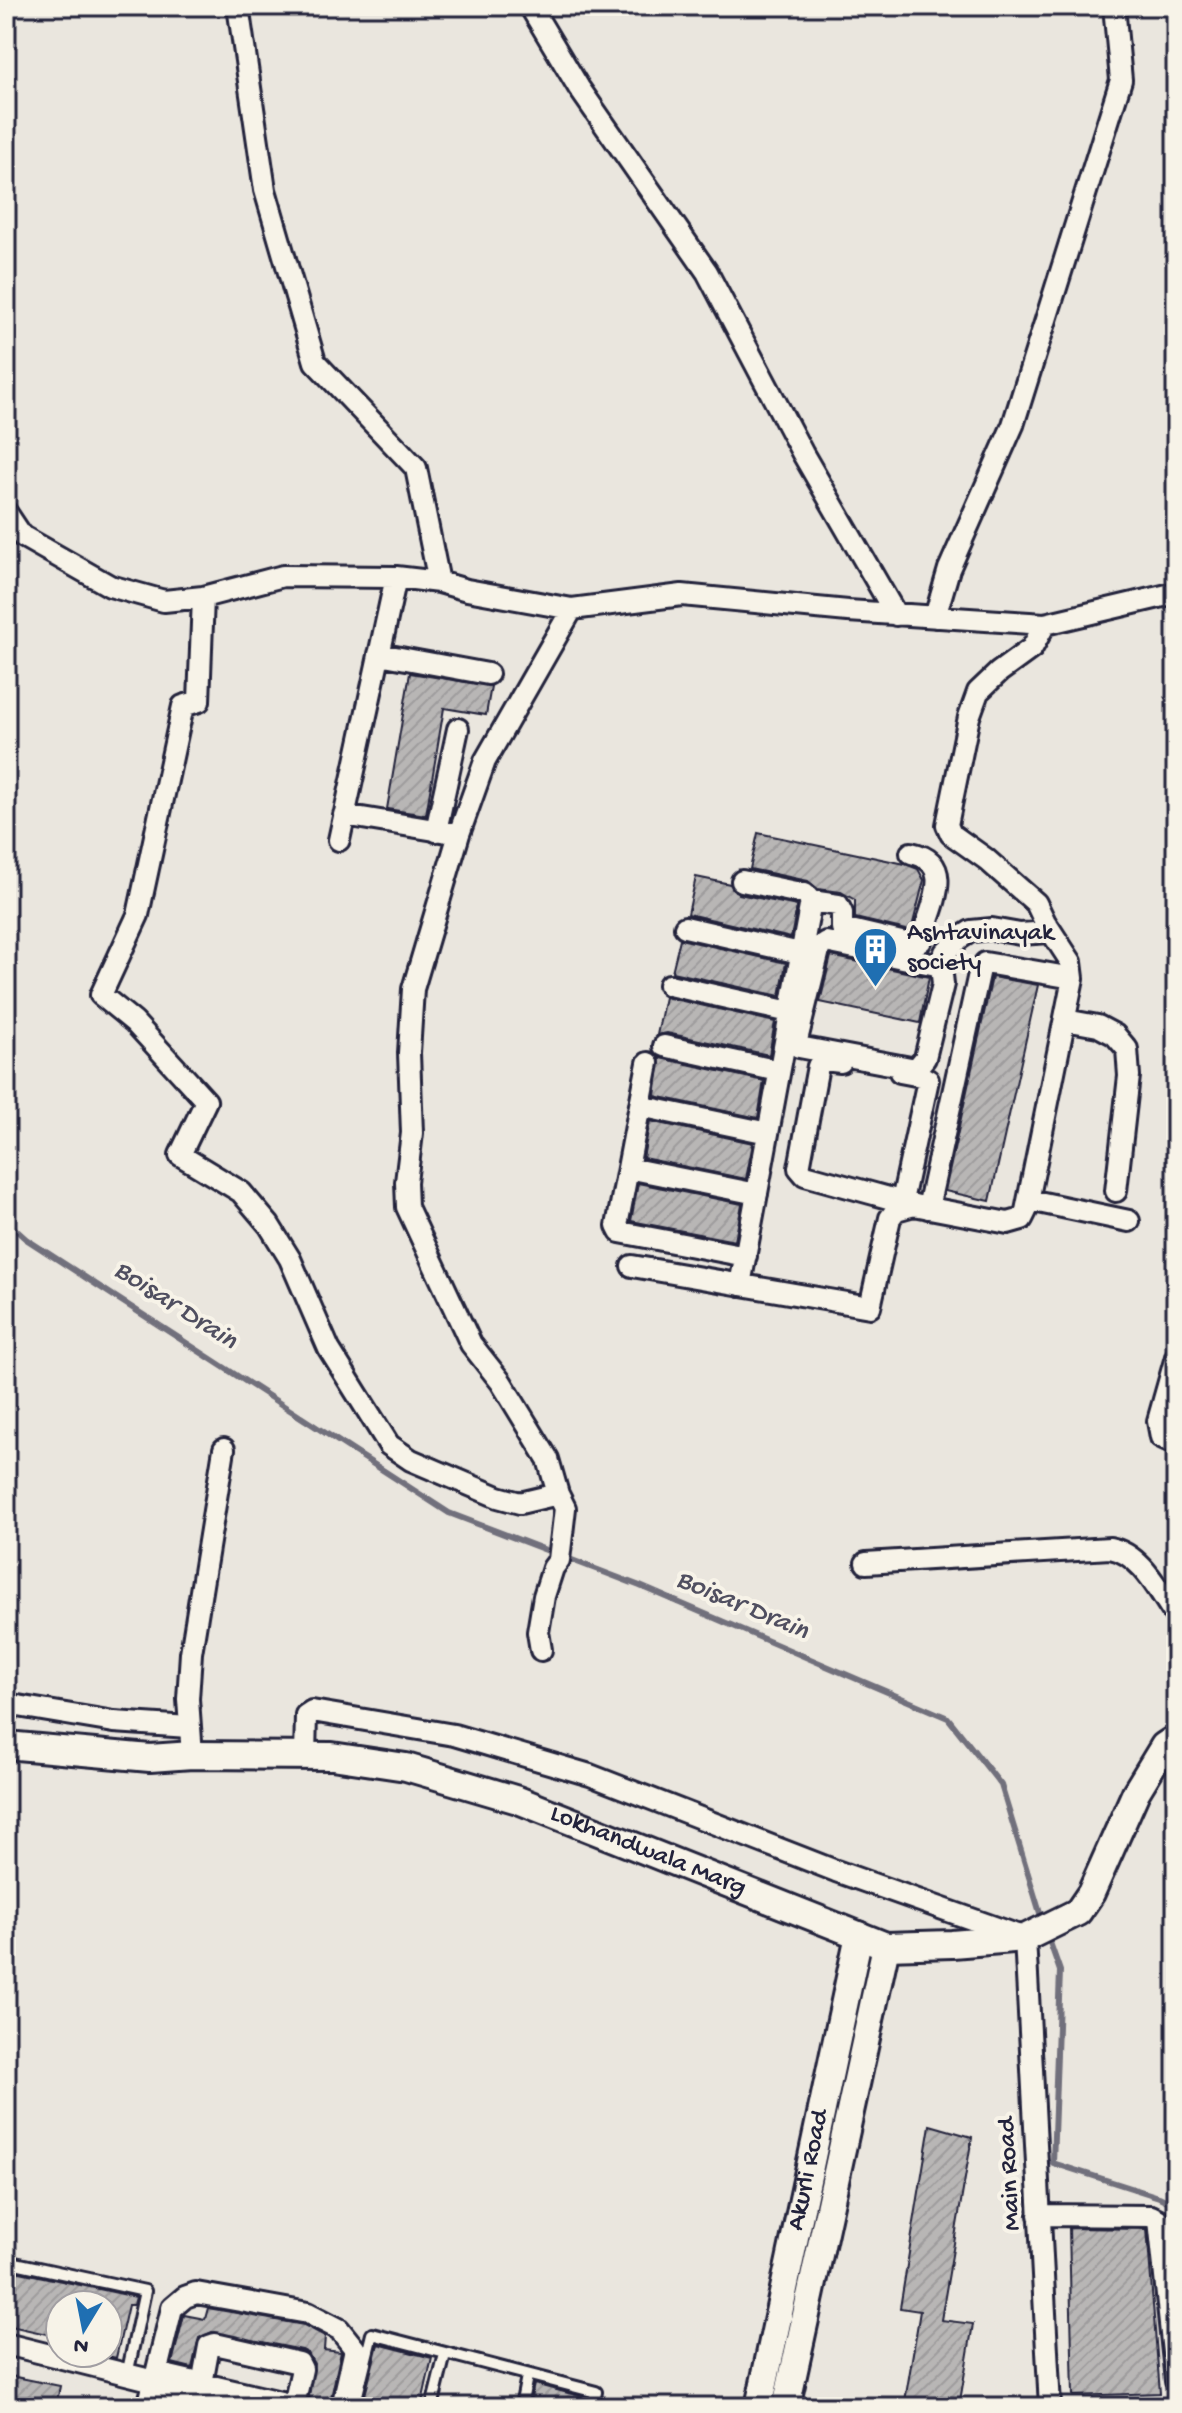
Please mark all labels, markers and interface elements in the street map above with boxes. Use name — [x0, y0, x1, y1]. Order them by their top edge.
place label: Ashtavinayak society — [907, 919, 1056, 980]
building icon: Ashtavinayak society — [852, 925, 900, 988]
water label: Boisar Drain — [107, 1254, 243, 1358]
water label: Boisar Drain — [671, 1563, 814, 1649]
street label: Lokhandwala Marg — [545, 1799, 750, 1904]
street label: Akurli Road — [781, 2105, 837, 2233]
street label: Main Road — [992, 2115, 1029, 2231]
north arrow — [44, 2289, 124, 2369]
text: N — [72, 2331, 91, 2359]

